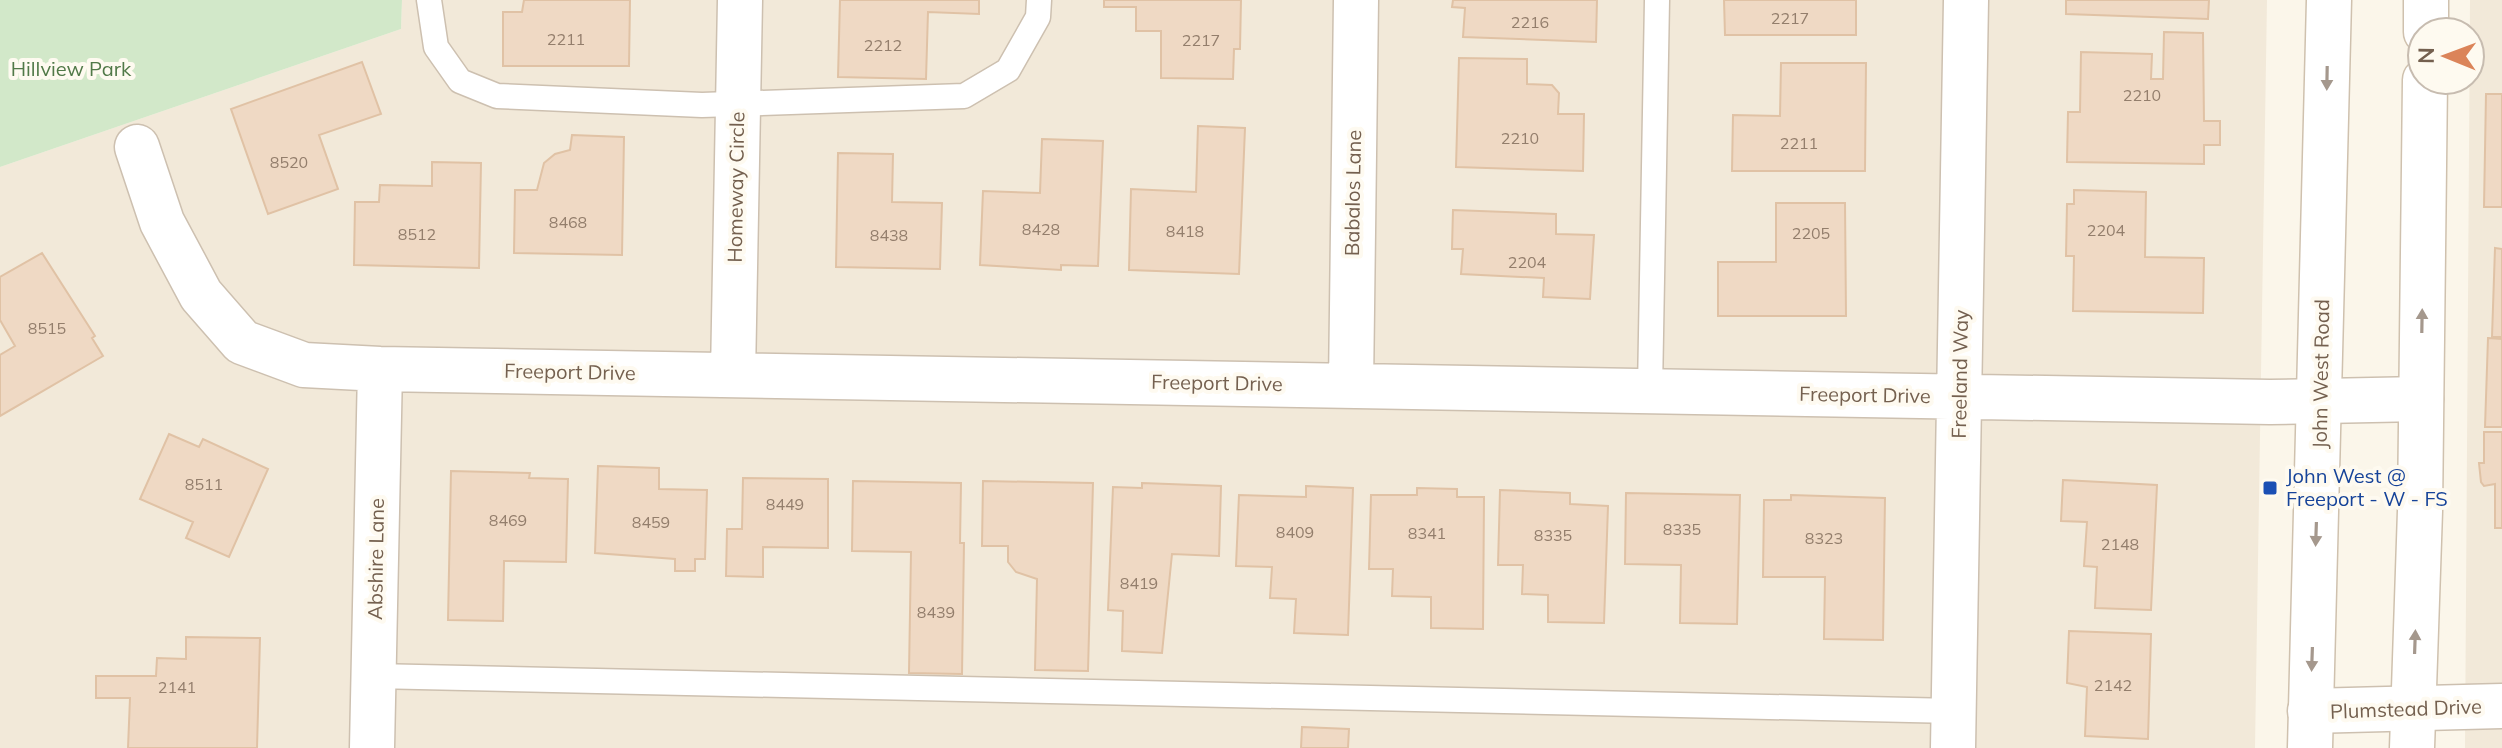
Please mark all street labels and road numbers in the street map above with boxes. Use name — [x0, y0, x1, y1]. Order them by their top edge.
street label: Homeway Circle — [722, 111, 749, 263]
street label: Babalos Lane — [1339, 130, 1366, 256]
street label: John West Road — [2307, 299, 2334, 449]
street label: Freeland Way — [1946, 309, 1973, 439]
street label: Freeport Drive — [504, 358, 636, 385]
street label: Freeport Drive — [1151, 369, 1283, 396]
street label: Freeport Drive — [1799, 381, 1931, 408]
street label: Abshire Lane — [362, 498, 389, 620]
street label: Plumstead Drive — [2330, 693, 2482, 724]

